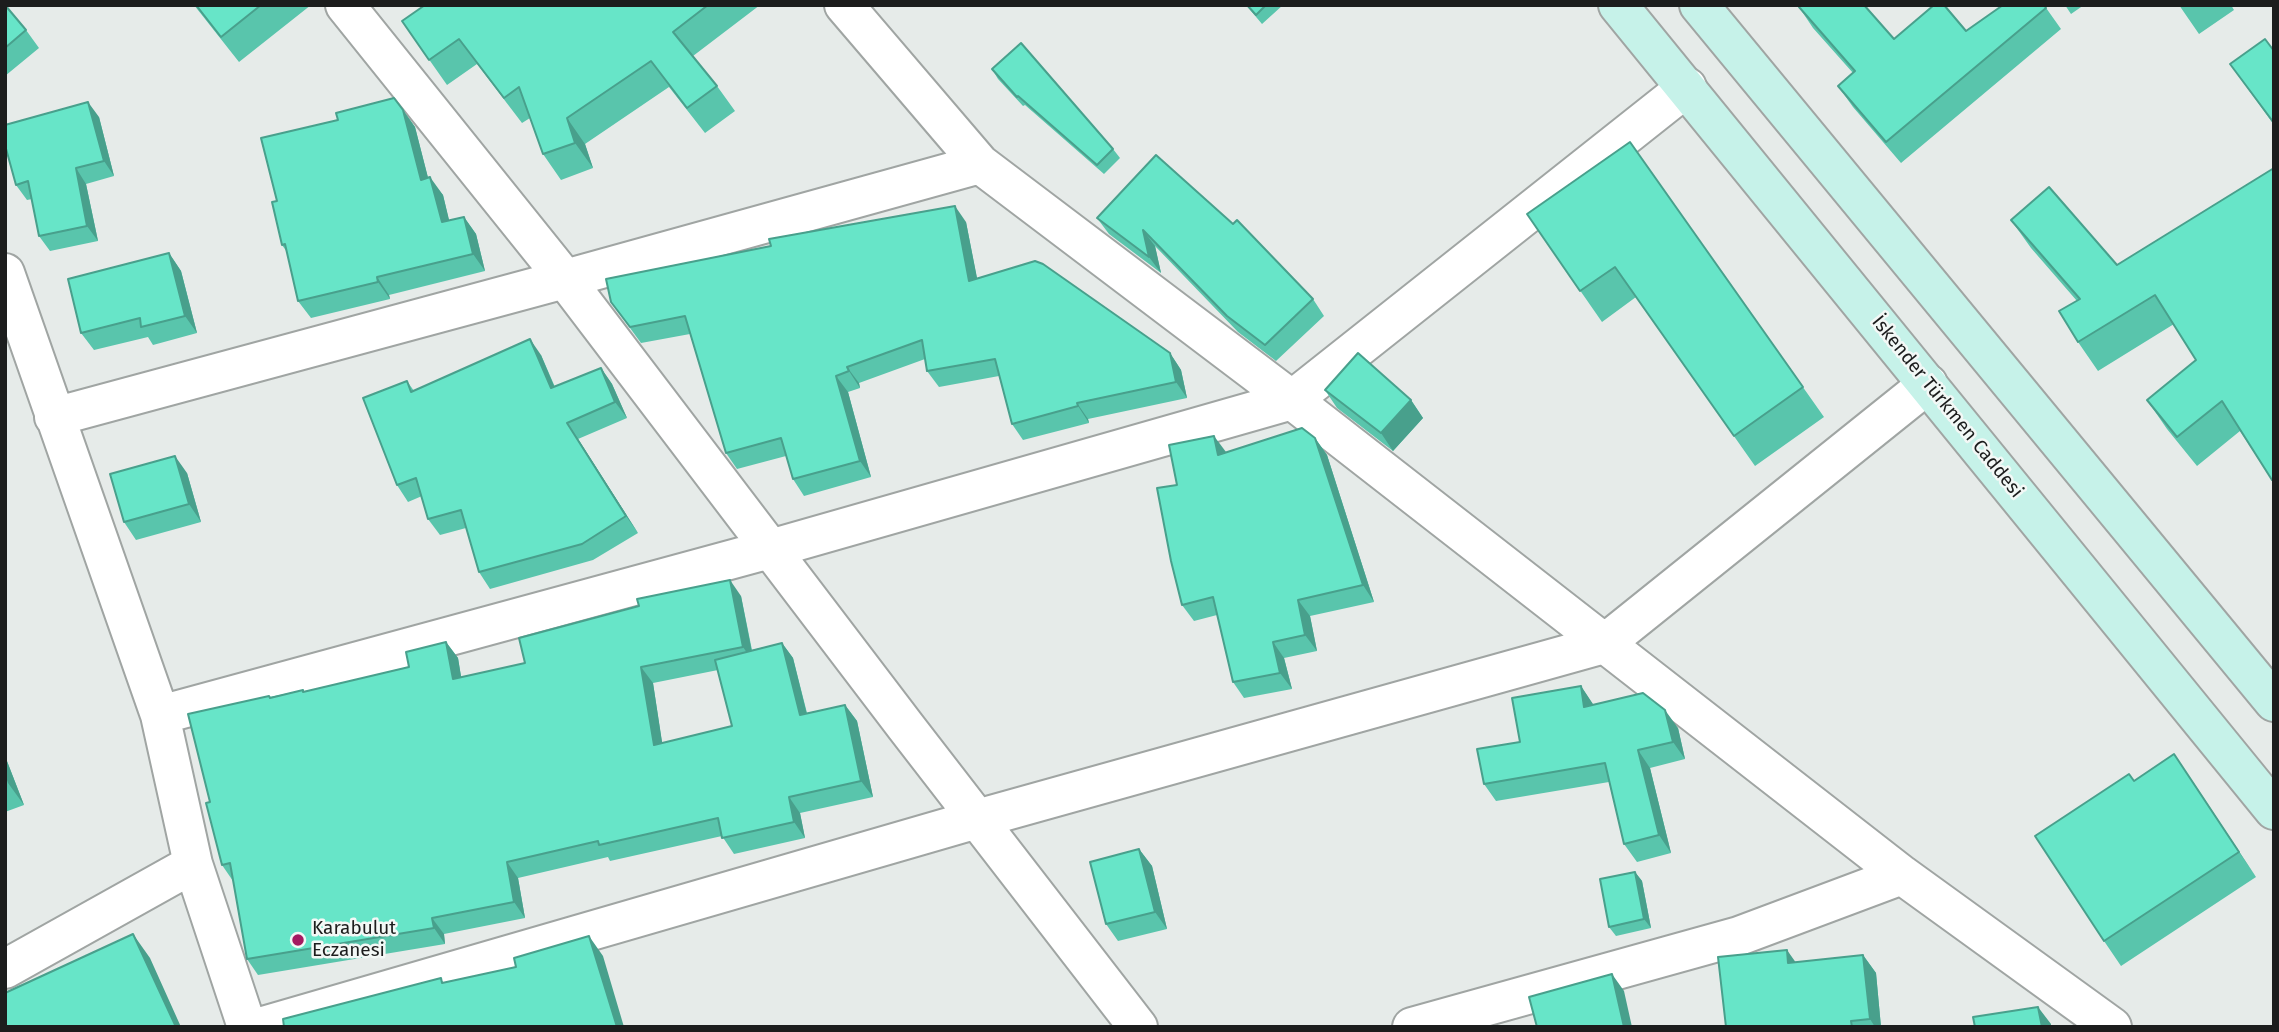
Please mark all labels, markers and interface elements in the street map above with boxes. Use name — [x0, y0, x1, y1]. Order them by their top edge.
street label: İskender Türkmen Caddesi — [1866, 311, 2028, 503]
place label: Karabulut Eczanesi — [312, 918, 396, 962]
marker: Karabulut Eczanesi — [290, 932, 306, 948]

